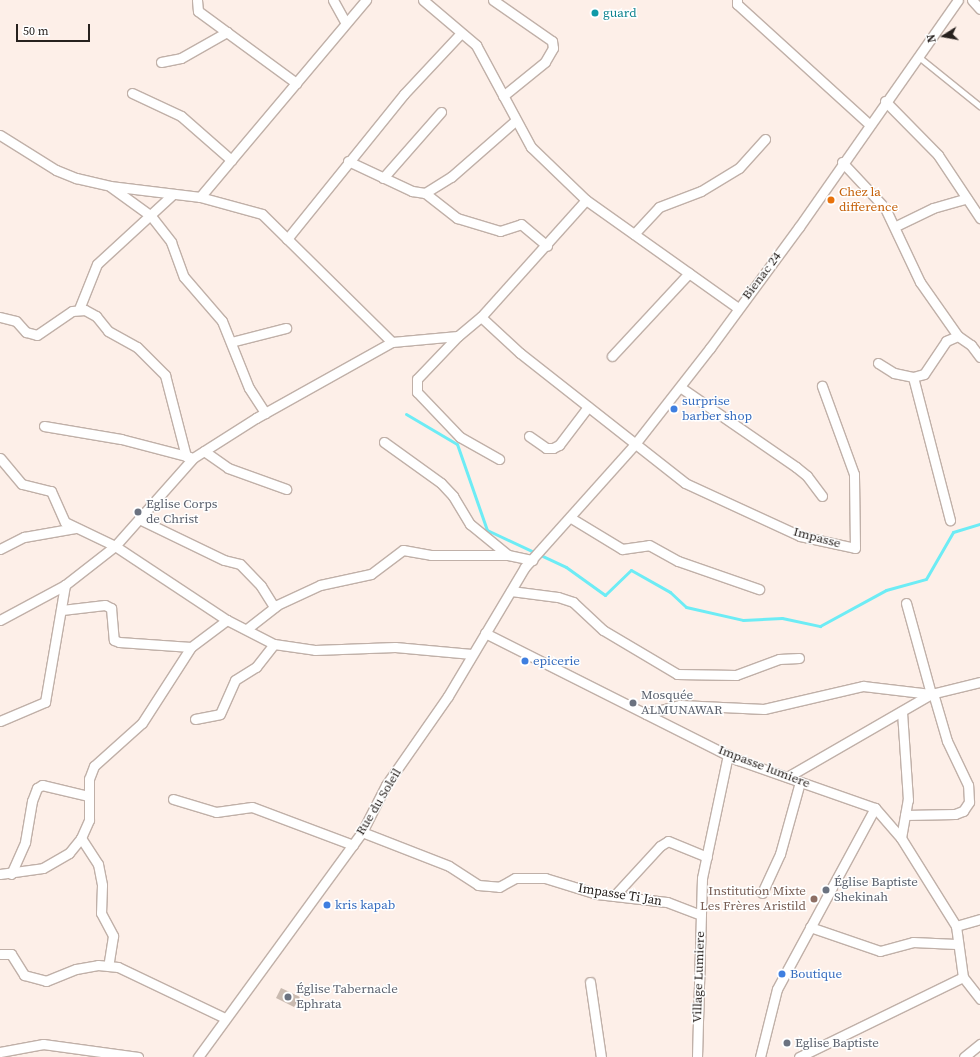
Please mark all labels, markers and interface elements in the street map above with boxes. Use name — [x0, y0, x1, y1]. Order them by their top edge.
place label: guard — [603, 5, 637, 21]
marker: guard — [590, 8, 600, 18]
scale bar — [18, 16, 92, 42]
north arrow — [924, 16, 964, 56]
text: 50 m — [23, 23, 49, 39]
text: N — [924, 33, 940, 44]
place label: Chez la difference — [839, 185, 898, 216]
marker: Chez la difference — [826, 195, 836, 205]
street label: Bienac 24 — [739, 249, 785, 303]
place label: surprise barber shop — [682, 394, 752, 425]
marker: surprise barber shop — [669, 404, 679, 414]
place label: Eglise Corps de Christ — [146, 497, 217, 528]
marker: Eglise Corps de Christ — [133, 507, 143, 517]
street label: Impasse — [792, 524, 842, 552]
place label: epicerie — [533, 653, 580, 669]
marker: epicerie — [520, 656, 530, 666]
place label: Mosquée ALMUNAWAR — [641, 688, 723, 719]
marker: Mosquée ALMUNAWAR — [628, 698, 638, 708]
street label: Impasse lumiere — [716, 742, 812, 792]
street label: Rue du Soleil — [353, 766, 405, 838]
place label: Église Baptiste Shekinah — [834, 875, 918, 906]
street label: Impasse Ti Jan — [577, 881, 663, 909]
place label: Institution Mixte Les Frères Aristild — [700, 884, 806, 915]
marker: Église Baptiste Shekinah — [821, 885, 831, 895]
marker: Institution Mixte Les Frères Aristild — [809, 894, 819, 904]
place label: kris kapab — [335, 897, 395, 913]
marker: kris kapab — [322, 900, 332, 910]
street label: Village Lumiere — [690, 931, 708, 1023]
place label: Boutique — [790, 966, 842, 982]
marker: Boutique — [777, 969, 787, 979]
place label: Église Tabernacle Ephrata — [296, 982, 398, 1013]
marker: Église Tabernacle Ephrata — [283, 992, 293, 1002]
place label: Eglise Baptiste — [795, 1035, 879, 1051]
marker: Eglise Baptiste — [782, 1038, 792, 1048]

